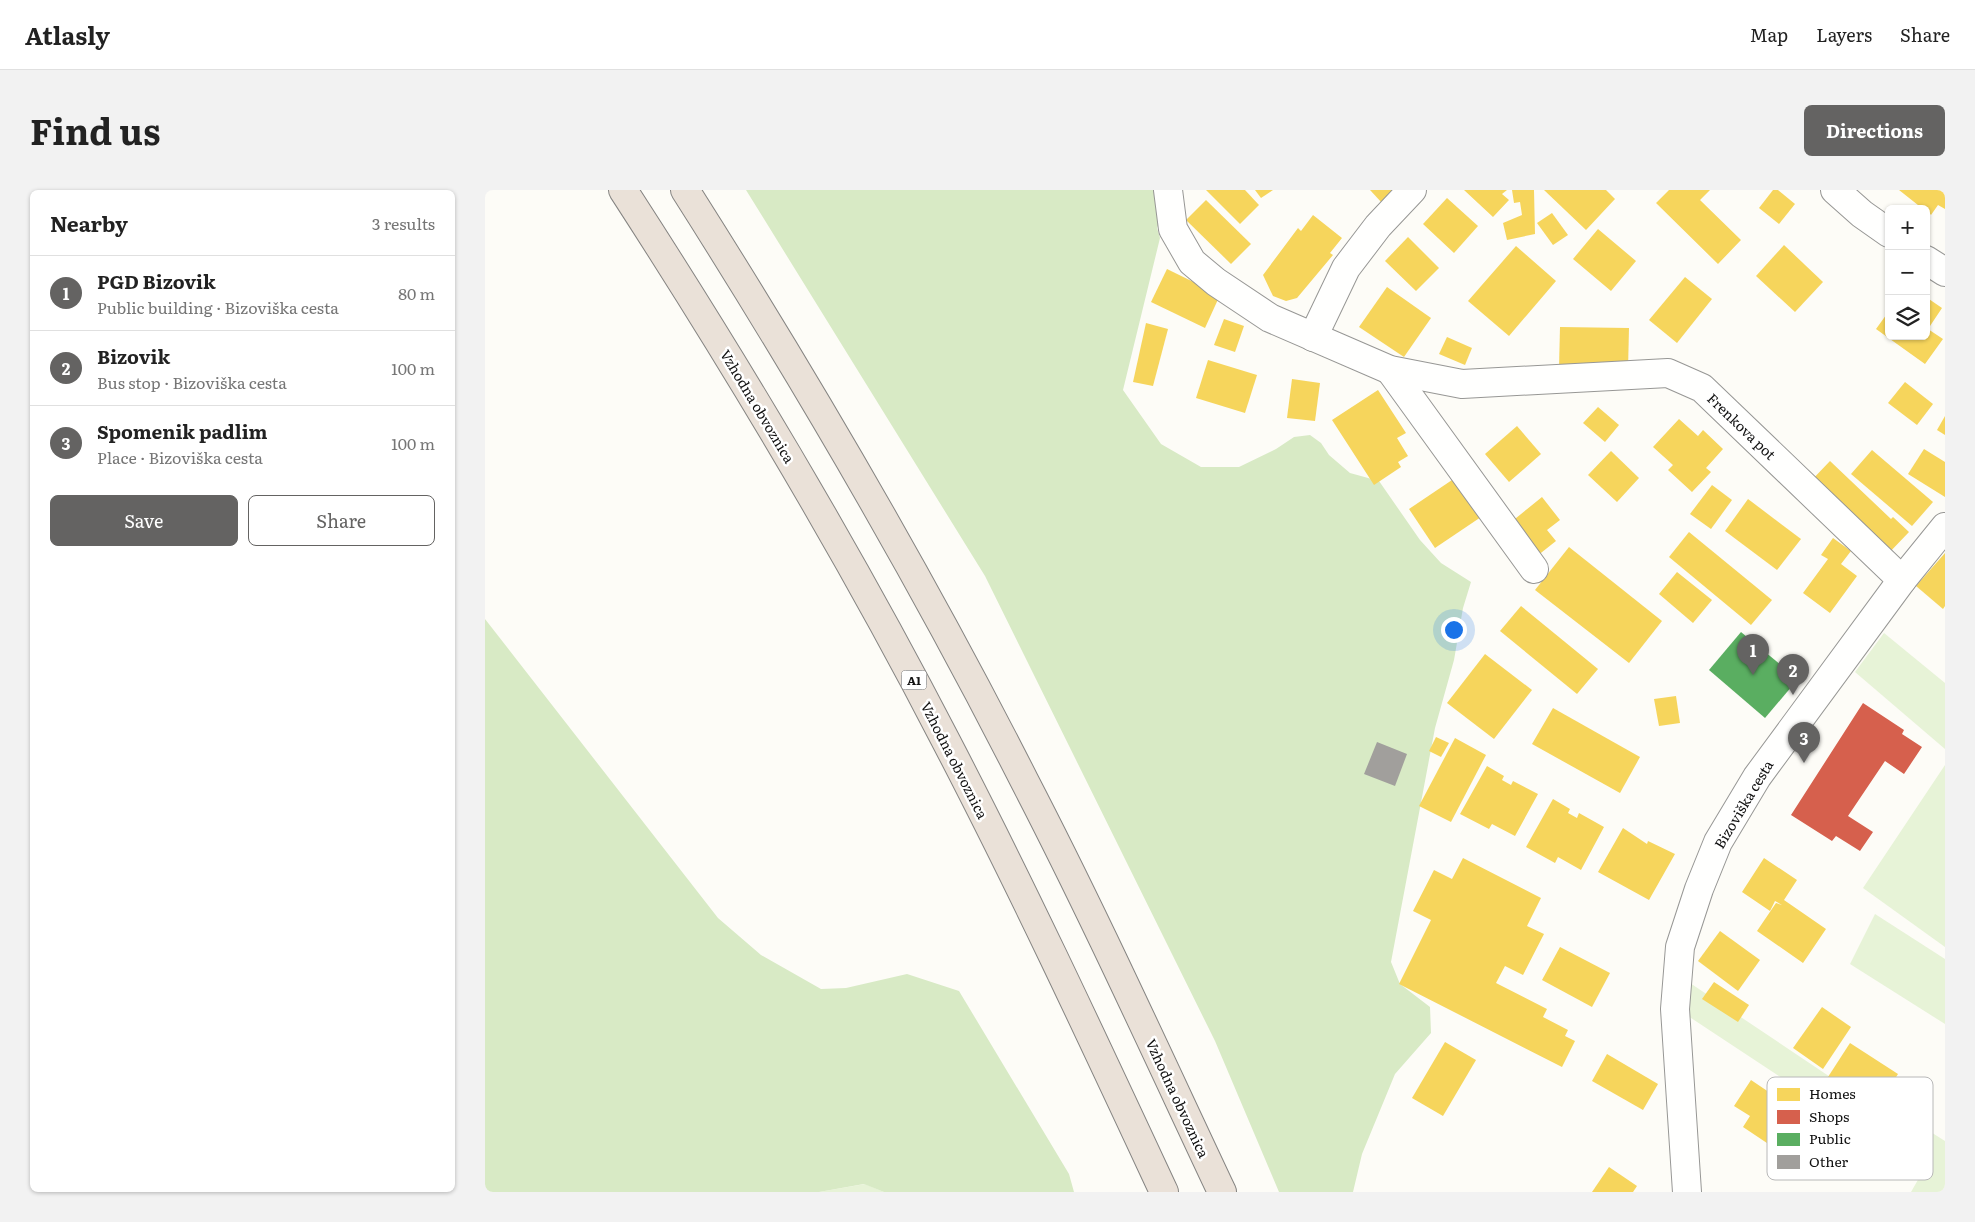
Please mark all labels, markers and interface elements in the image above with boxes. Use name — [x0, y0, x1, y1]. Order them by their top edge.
text: Atlasly — [25, 17, 110, 52]
text: Map — [1750, 21, 1788, 48]
text: Layers — [1816, 21, 1872, 48]
text: Share — [1900, 21, 1950, 48]
text: Find us — [30, 104, 160, 156]
button: Directions — [1804, 105, 1945, 156]
map controls — [1885, 205, 1930, 340]
button: + — [1885, 205, 1930, 250]
text: Nearby — [50, 207, 128, 238]
text: 3 results — [372, 211, 435, 235]
button: − — [1885, 250, 1930, 295]
text: PGD Bizovik — [97, 267, 216, 295]
text: 1 — [63, 281, 69, 305]
text: 80 m — [398, 281, 435, 305]
text: Public building · Bizoviška cesta — [97, 295, 339, 319]
button: layers — [1885, 295, 1930, 340]
text: Bizovik — [97, 342, 170, 370]
street label: Vzhodna obvoznica — [716, 346, 800, 467]
text: 2 — [62, 356, 70, 380]
text: 100 m — [391, 356, 435, 380]
text: Bus stop · Bizoviška cesta — [97, 370, 287, 394]
street label: Frenkova pot — [1703, 388, 1781, 464]
text: Spomenik padlim — [97, 417, 268, 445]
text: 3 — [62, 431, 70, 455]
text: 100 m — [391, 431, 435, 455]
text: Place · Bizoviška cesta — [97, 445, 263, 469]
button: Save — [50, 495, 238, 546]
button: Share — [248, 495, 435, 546]
your location — [1441, 617, 1467, 643]
pin: 1 — [1737, 634, 1769, 675]
pin: 2 — [1777, 654, 1809, 695]
road number: A1 — [901, 670, 927, 690]
street label: Vzhodna obvoznica — [917, 698, 993, 822]
pin: 3 — [1788, 722, 1820, 763]
street label: Bizoviška cesta — [1709, 756, 1778, 852]
street label: Vzhodna obvoznica — [1142, 1035, 1215, 1161]
legend — [1767, 1077, 1933, 1180]
text: Homes — [1809, 1083, 1856, 1103]
text: Shops — [1809, 1106, 1849, 1126]
text: Public — [1809, 1128, 1851, 1148]
text: Other — [1809, 1151, 1849, 1171]

